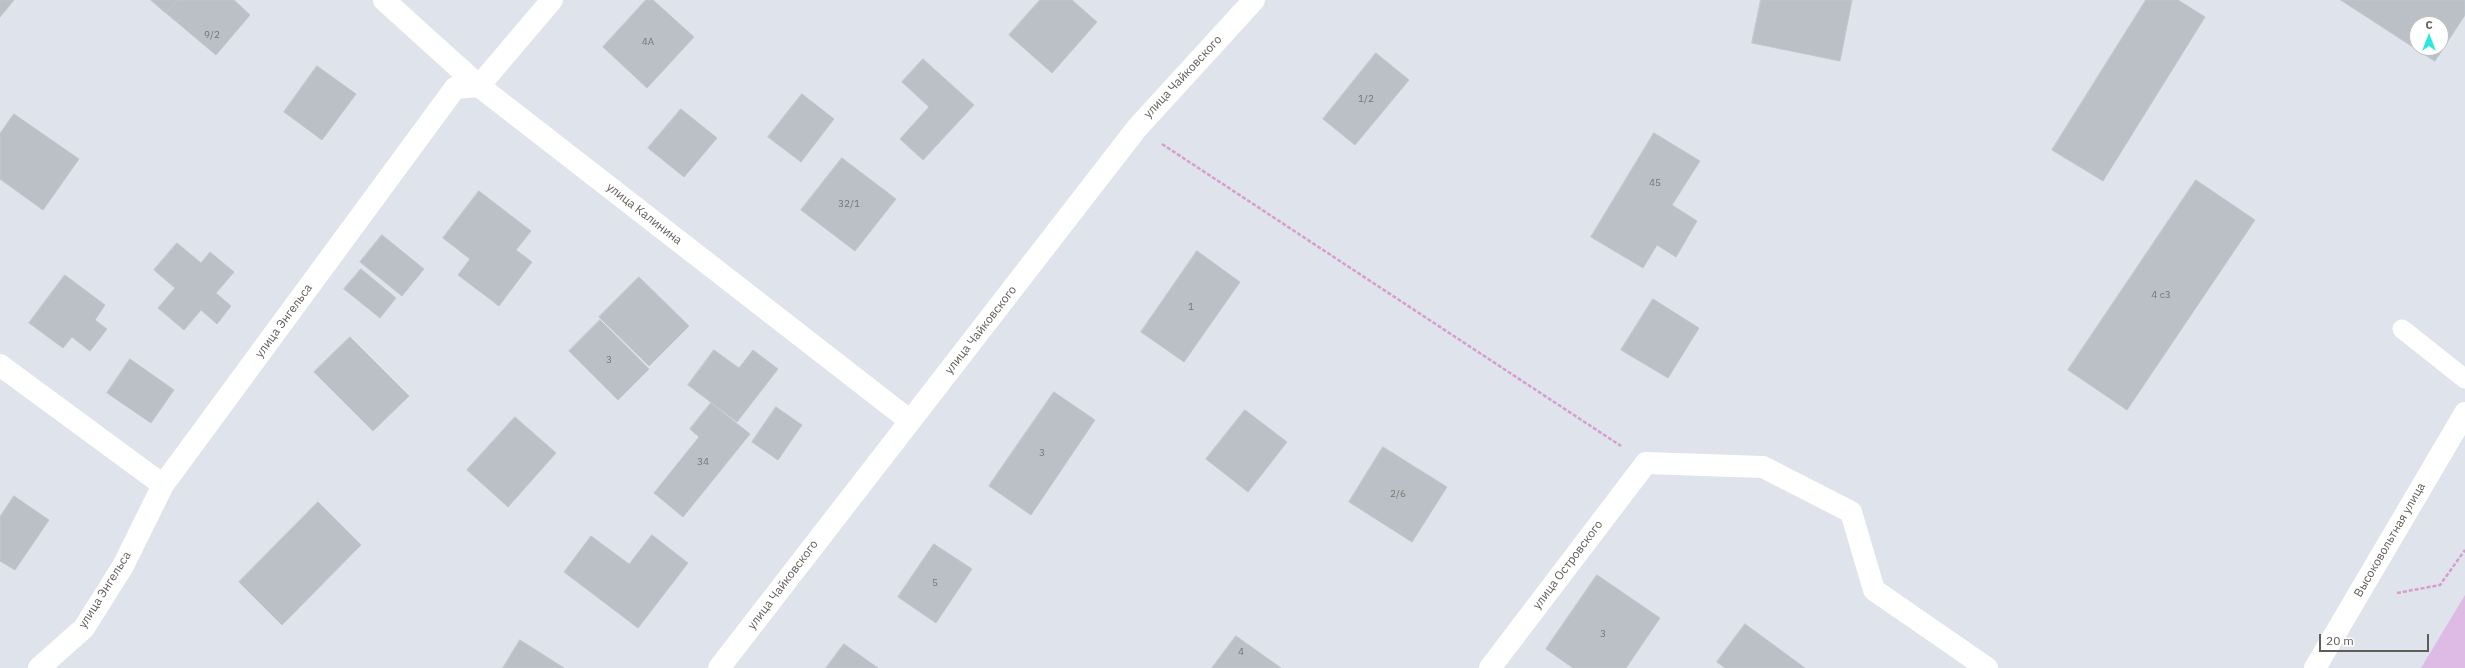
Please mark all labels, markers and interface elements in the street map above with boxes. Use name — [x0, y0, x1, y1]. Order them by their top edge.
north arrow — [2409, 16, 2449, 56]
text: С — [2425, 18, 2433, 32]
house number: 9/2 — [204, 29, 220, 41]
street label: улица Чайковского — [1141, 33, 1225, 121]
house number: 4А — [642, 36, 654, 48]
house number: 1/2 — [1358, 93, 1374, 105]
house number: 45 — [1649, 177, 1661, 189]
street label: улица Калинина — [603, 180, 685, 248]
house number: 32/1 — [838, 198, 860, 210]
street label: улица Энгельса — [252, 281, 316, 361]
street label: улица Чайковского — [942, 283, 1020, 377]
house number: 4 с3 — [2151, 289, 2171, 301]
house number: 1 — [1188, 301, 1194, 313]
house number: 3 — [606, 354, 612, 366]
house number: 3 — [1039, 447, 1045, 459]
house number: 34 — [697, 456, 709, 468]
street label: Высоковольтная улица — [2351, 480, 2429, 600]
house number: 2/6 — [1390, 488, 1406, 500]
street label: улица Островского — [1530, 518, 1606, 612]
street label: улица Чайковского — [745, 538, 821, 632]
street label: улица Энгельса — [76, 549, 134, 631]
house number: 5 — [932, 577, 938, 589]
scale bar — [2321, 626, 2431, 652]
house number: 3 — [1600, 628, 1606, 640]
text: 20 m — [2326, 633, 2354, 648]
house number: 4 — [1238, 646, 1244, 658]

